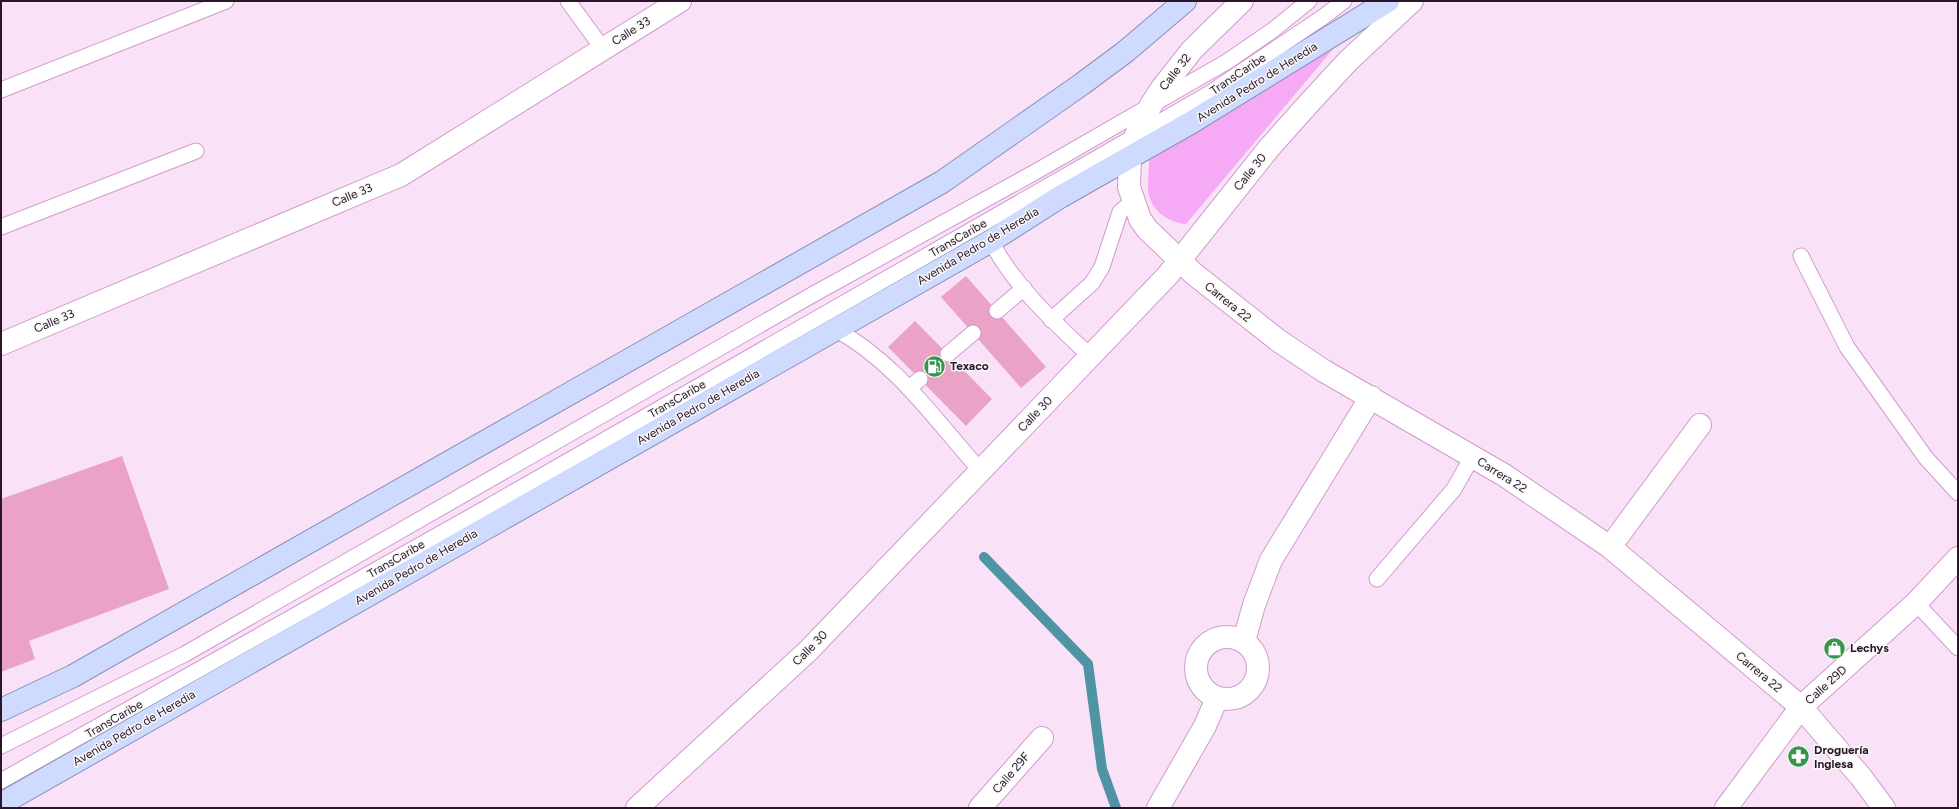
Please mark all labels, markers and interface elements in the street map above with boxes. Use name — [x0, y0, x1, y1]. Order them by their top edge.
street label: Calle 33 — [609, 14, 653, 48]
street label: Avenida Pedro de Heredia — [1194, 39, 1320, 125]
street label: TransCaribe — [1208, 50, 1269, 98]
street label: Calle 32 — [1156, 51, 1194, 93]
street label: Calle 30 — [1231, 150, 1269, 193]
street label: Calle 33 — [330, 180, 374, 210]
street label: Avenida Pedro de Heredia — [915, 204, 1041, 288]
street label: TransCaribe — [927, 216, 989, 260]
street label: Carrera 22 — [1202, 279, 1254, 325]
street label: Calle 33 — [32, 306, 76, 336]
fuel station icon: Texaco — [921, 353, 947, 379]
place label: Texaco — [950, 359, 989, 373]
street label: Avenida Pedro de Heredia — [634, 366, 762, 448]
street label: TransCaribe — [646, 377, 708, 421]
street label: Calle 30 — [1015, 393, 1055, 435]
street label: Carrera 22 — [1475, 454, 1529, 496]
street label: Avenida Pedro de Heredia — [352, 526, 480, 608]
street label: TransCaribe — [365, 537, 427, 581]
street label: Calle 30 — [790, 627, 831, 668]
shop icon: Lechys — [1821, 635, 1847, 661]
place label: Lechys — [1850, 641, 1889, 655]
street label: Carrera 22 — [1733, 649, 1785, 695]
street label: Calle 29D — [1802, 663, 1850, 707]
street label: Avenida Pedro de Heredia — [70, 687, 198, 769]
street label: TransCaribe — [83, 697, 145, 741]
place label: Droguería Inglesa — [1814, 743, 1869, 771]
pharmacy icon: Droguería Inglesa — [1786, 744, 1812, 770]
street label: Calle 29F — [989, 749, 1033, 796]

